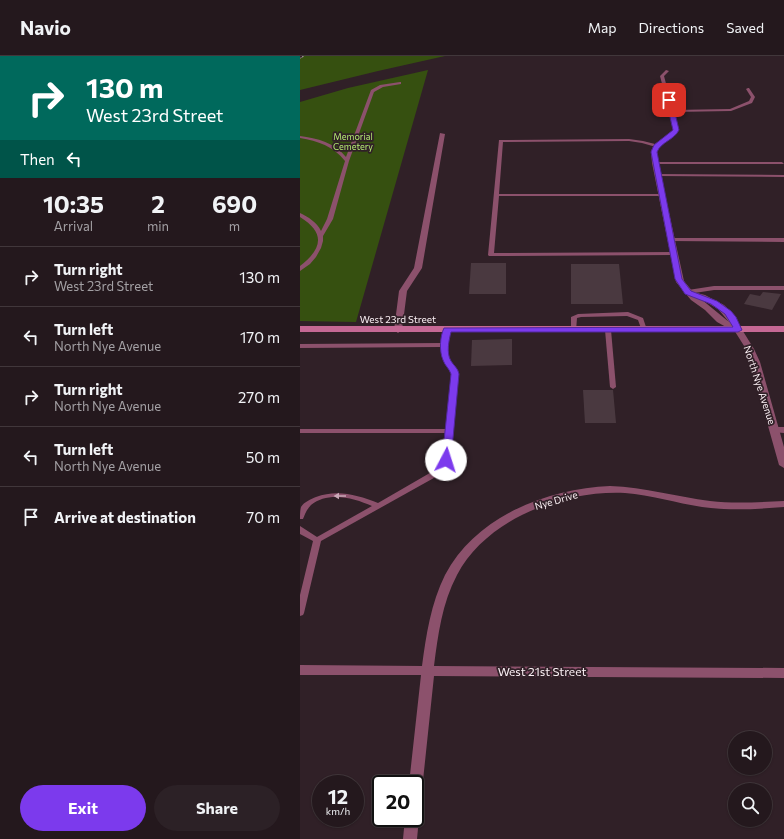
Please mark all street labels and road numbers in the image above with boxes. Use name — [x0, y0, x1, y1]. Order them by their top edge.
street label: West 23rd Street — [360, 313, 436, 325]
street label: North Nye Avenue — [742, 344, 778, 426]
street label: Nye Drive — [533, 488, 579, 512]
street label: West 21st Street — [498, 664, 586, 678]

